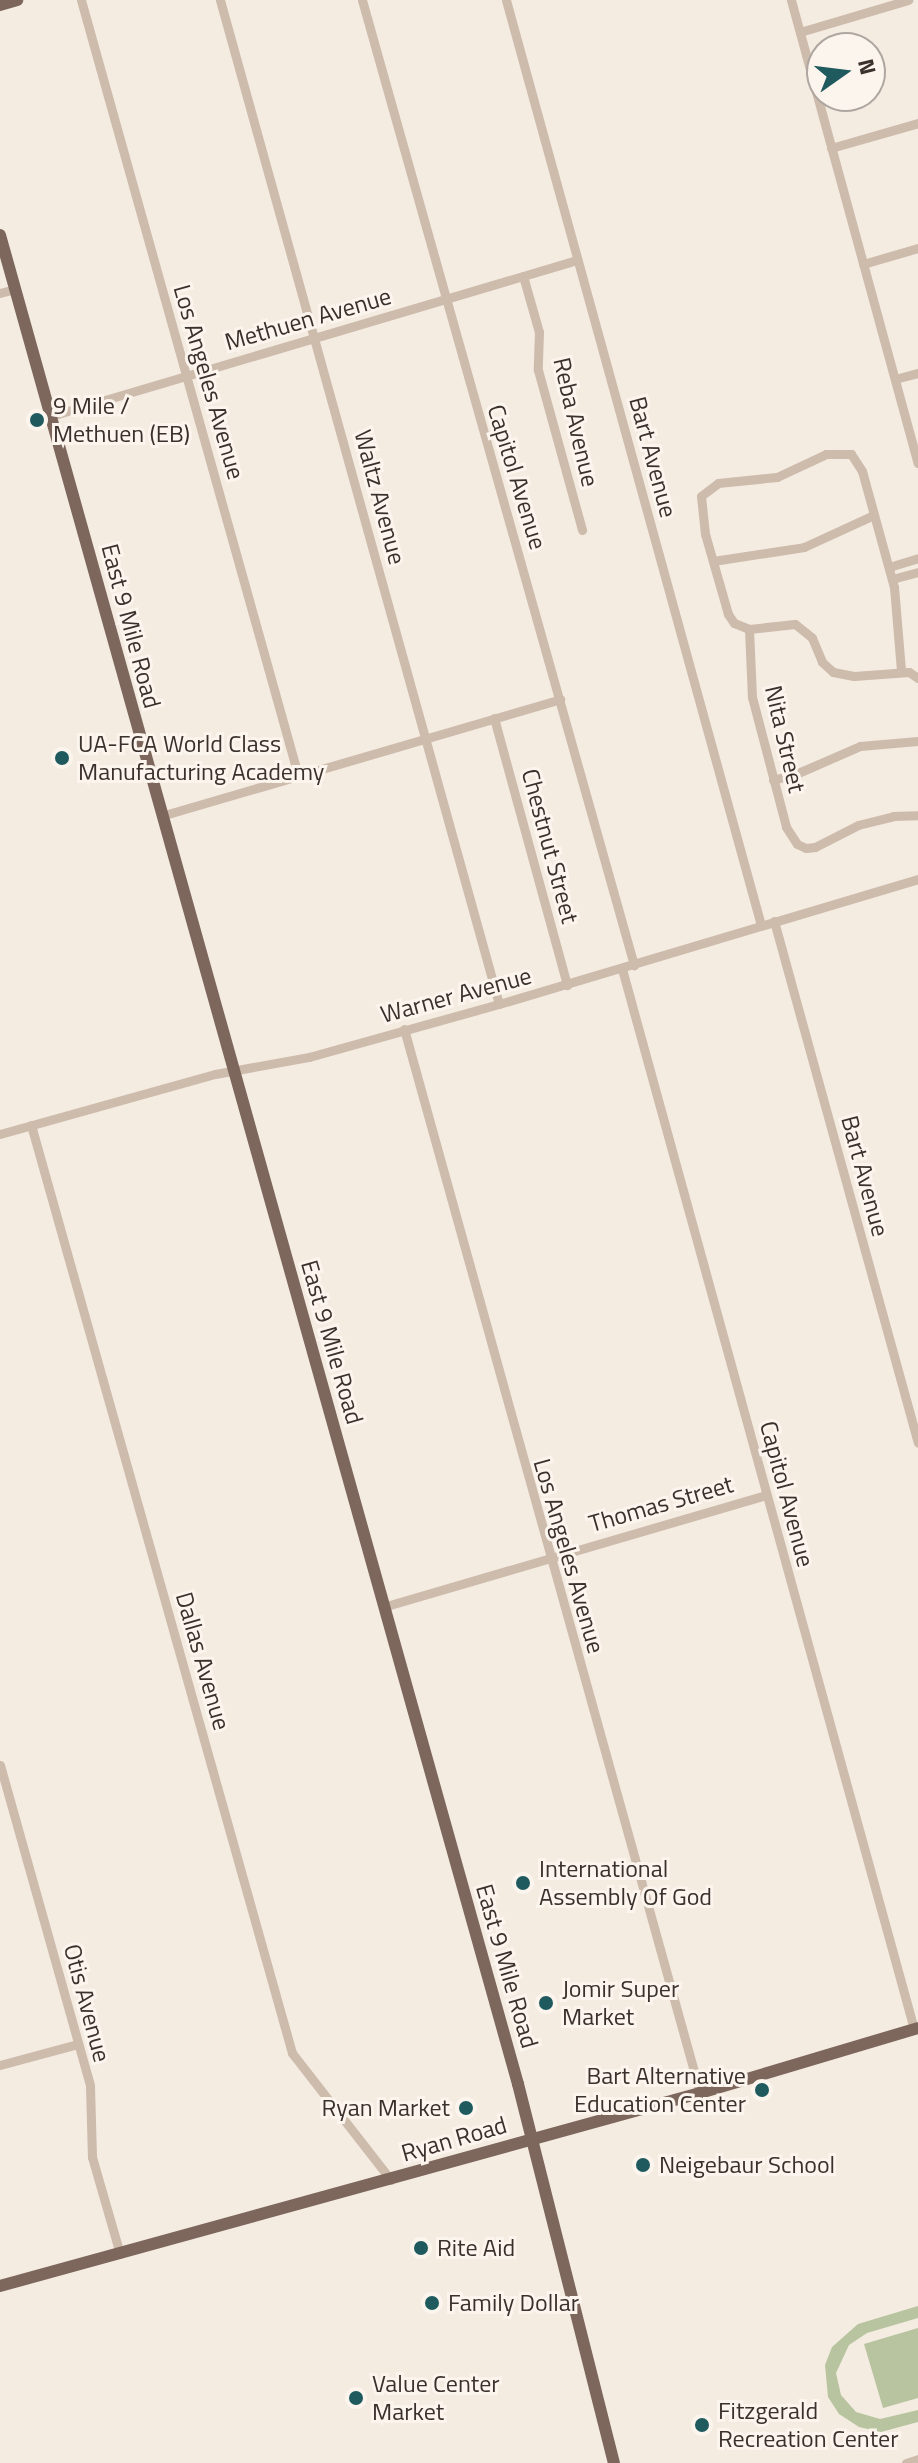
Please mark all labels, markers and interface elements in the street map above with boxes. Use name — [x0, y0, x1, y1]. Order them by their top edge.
north arrow — [806, 32, 886, 112]
text: N — [849, 55, 886, 78]
street label: Los Angeles Avenue — [167, 281, 251, 483]
street label: Methuen Avenue — [222, 282, 394, 356]
street label: Reba Avenue — [547, 355, 605, 489]
place label: 9 Mile / Methuen (EB) — [53, 392, 190, 448]
street label: Bart Avenue — [623, 393, 683, 521]
street label: Capitol Avenue — [481, 401, 553, 553]
marker: 9 Mile / Methuen (EB) — [28, 411, 46, 429]
street label: Waltz Avenue — [348, 427, 412, 567]
street label: East 9 Mile Road — [95, 541, 167, 711]
street label: Nita Street — [759, 683, 811, 795]
place label: UA-FCA World Class Manufacturing Academy — [78, 730, 324, 786]
marker: UA-FCA World Class Manufacturing Academy — [53, 749, 71, 767]
street label: Chestnut Street — [516, 766, 584, 926]
street label: Warner Avenue — [377, 961, 535, 1029]
street label: Bart Avenue — [835, 1112, 895, 1240]
street label: East 9 Mile Road — [295, 1257, 369, 1427]
street label: Capitol Avenue — [754, 1418, 820, 1570]
street label: Los Angeles Avenue — [527, 1455, 611, 1657]
street label: Thomas Street — [586, 1470, 736, 1538]
street label: Dallas Avenue — [170, 1589, 236, 1733]
place label: International Assembly Of God — [539, 1855, 712, 1911]
marker: International Assembly Of God — [514, 1874, 532, 1892]
street label: East 9 Mile Road — [470, 1881, 544, 2051]
street label: Otis Avenue — [57, 1941, 117, 2065]
place label: Jomir Super Market — [562, 1975, 679, 2031]
marker: Jomir Super Market — [537, 1994, 555, 2012]
place label: Bart Alternative Education Center — [574, 2062, 746, 2118]
marker: Bart Alternative Education Center — [753, 2081, 771, 2099]
place label: Ryan Market — [322, 2094, 450, 2122]
marker: Ryan Market — [457, 2099, 475, 2117]
street label: Ryan Road — [398, 2110, 510, 2168]
place label: Neigebaur School — [659, 2151, 835, 2179]
marker: Neigebaur School — [634, 2156, 652, 2174]
place label: Rite Aid — [437, 2234, 515, 2262]
marker: Rite Aid — [412, 2239, 430, 2257]
place label: Family Dollar — [448, 2289, 579, 2317]
marker: Family Dollar — [423, 2294, 441, 2312]
place label: Value Center Market — [372, 2370, 500, 2426]
marker: Value Center Market — [347, 2389, 365, 2407]
place label: Fitzgerald Recreation Center — [718, 2397, 898, 2453]
marker: Fitzgerald Recreation Center — [693, 2416, 711, 2434]

